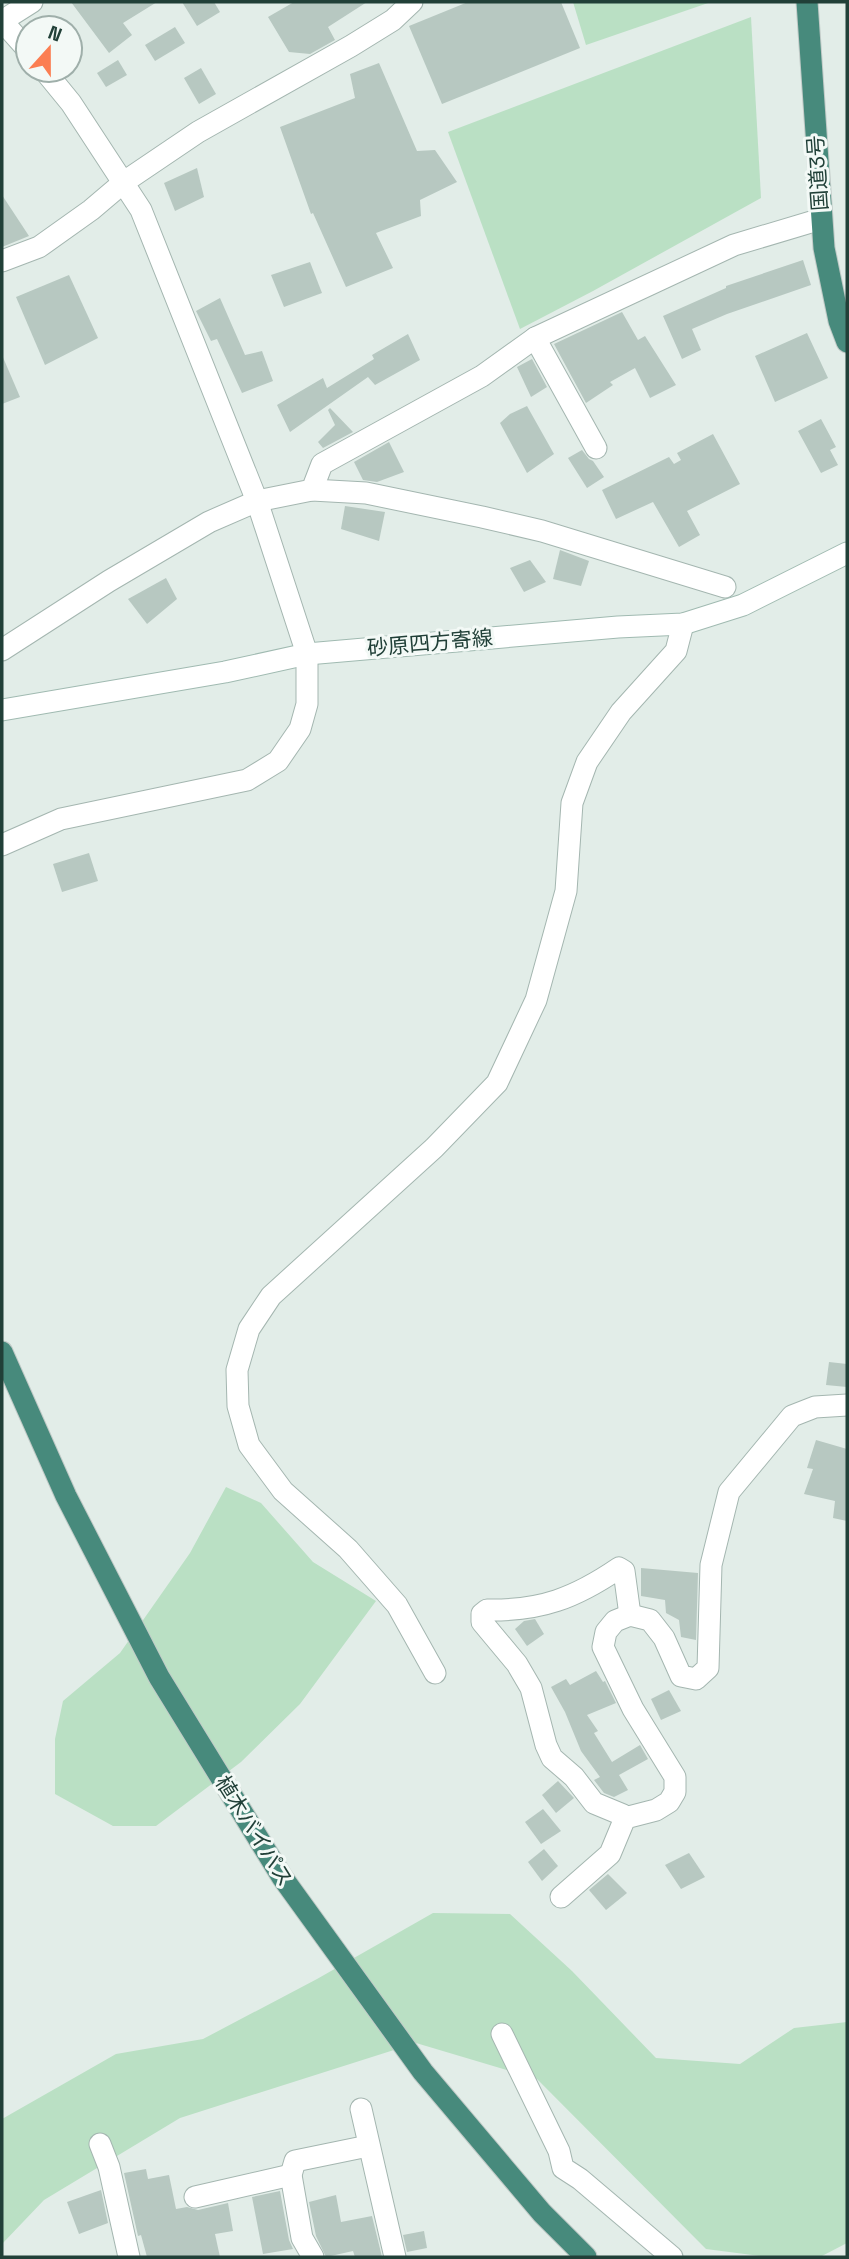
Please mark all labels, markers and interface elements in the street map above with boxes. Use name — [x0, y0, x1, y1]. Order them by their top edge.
north arrow — [14, 14, 84, 84]
text: N — [44, 20, 65, 48]
street label: 国道3号 — [801, 134, 834, 212]
street label: 砂原四方寄線 — [366, 624, 494, 661]
street label: 植木バイパス — [210, 1770, 299, 1891]

